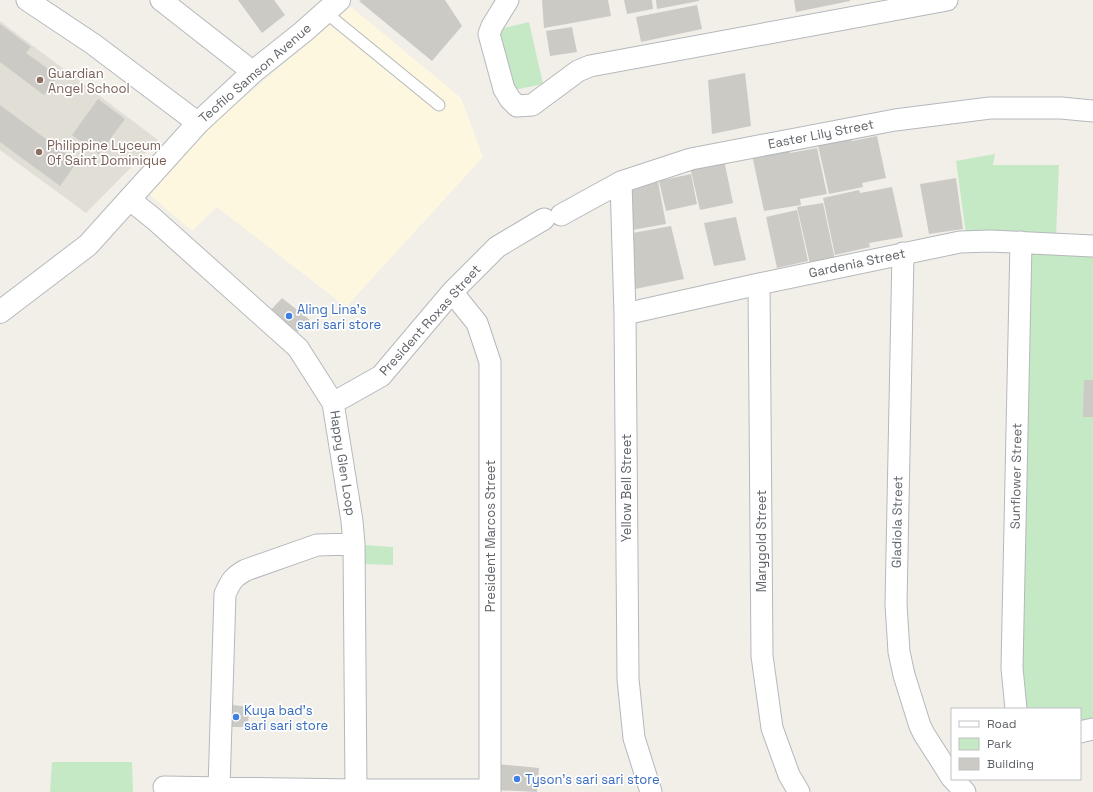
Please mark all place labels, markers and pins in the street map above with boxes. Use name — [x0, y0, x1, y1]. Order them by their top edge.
place label: Guardian Angel School — [48, 65, 130, 97]
marker: Guardian Angel School — [35, 75, 45, 85]
place label: Philippine Lyceum Of Saint Dominique — [47, 137, 167, 169]
marker: Philippine Lyceum Of Saint Dominique — [34, 147, 44, 157]
place label: Aling Lina's sari sari store — [297, 301, 381, 333]
marker: Aling Lina's sari sari store — [284, 311, 294, 321]
place label: Kuya bad's sari sari store — [244, 702, 328, 734]
marker: Kuya bad's sari sari store — [231, 712, 241, 722]
place label: Tyson's sari sari store — [525, 771, 660, 788]
marker: Tyson's sari sari store — [512, 774, 522, 784]

